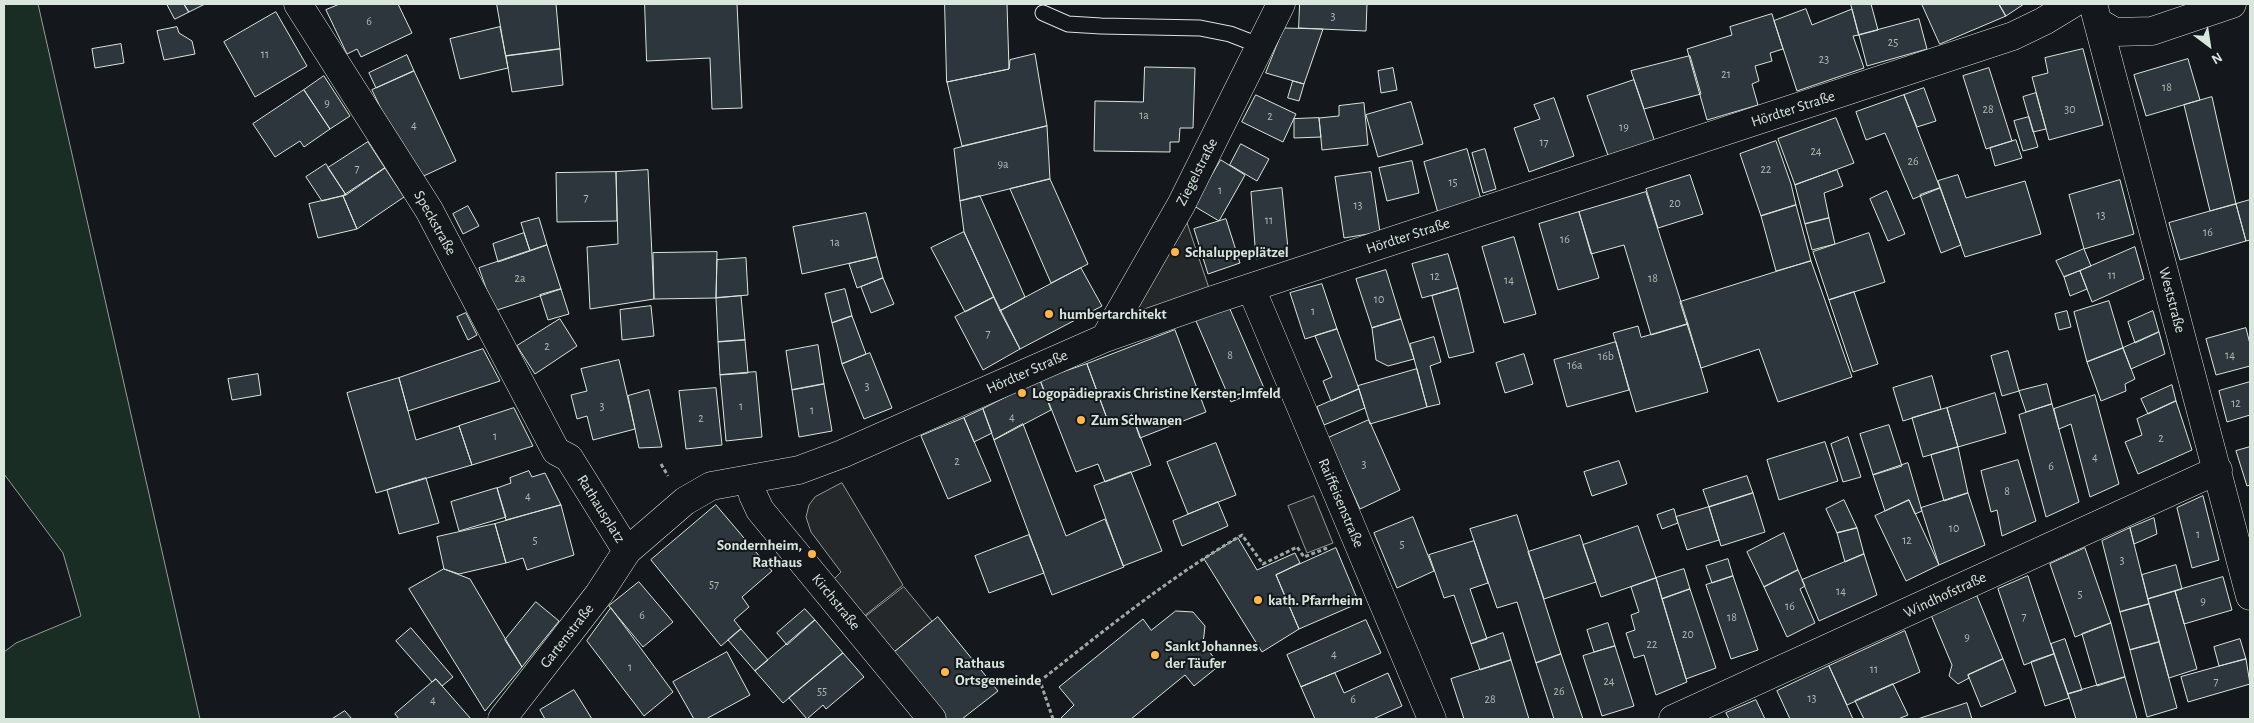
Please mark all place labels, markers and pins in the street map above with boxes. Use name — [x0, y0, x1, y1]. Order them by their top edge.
place label: Schaluppeplätzel — [1185, 243, 1289, 261]
marker: Schaluppeplätzel — [1169, 246, 1181, 258]
place label: humbertarchitekt — [1059, 305, 1167, 323]
marker: humbertarchitekt — [1043, 308, 1055, 320]
place label: Logopädiepraxis Christine Kersten-Imfeld — [1032, 384, 1281, 402]
marker: Logopädiepraxis Christine Kersten-Imfeld — [1016, 387, 1028, 399]
place label: Zum Schwanen — [1091, 411, 1182, 429]
marker: Zum Schwanen — [1075, 414, 1087, 426]
place label: Sondernheim, Rathaus — [717, 536, 802, 571]
marker: Sondernheim, Rathaus — [806, 548, 818, 560]
place label: kath. Pfarrheim — [1268, 591, 1363, 609]
marker: kath. Pfarrheim — [1252, 594, 1264, 606]
place label: Sankt Johannes der Täufer — [1165, 637, 1258, 672]
marker: Sankt Johannes der Täufer — [1149, 649, 1161, 661]
place label: Rathaus Ortsgemeinde — [955, 654, 1041, 689]
marker: Rathaus Ortsgemeinde — [939, 666, 951, 678]

